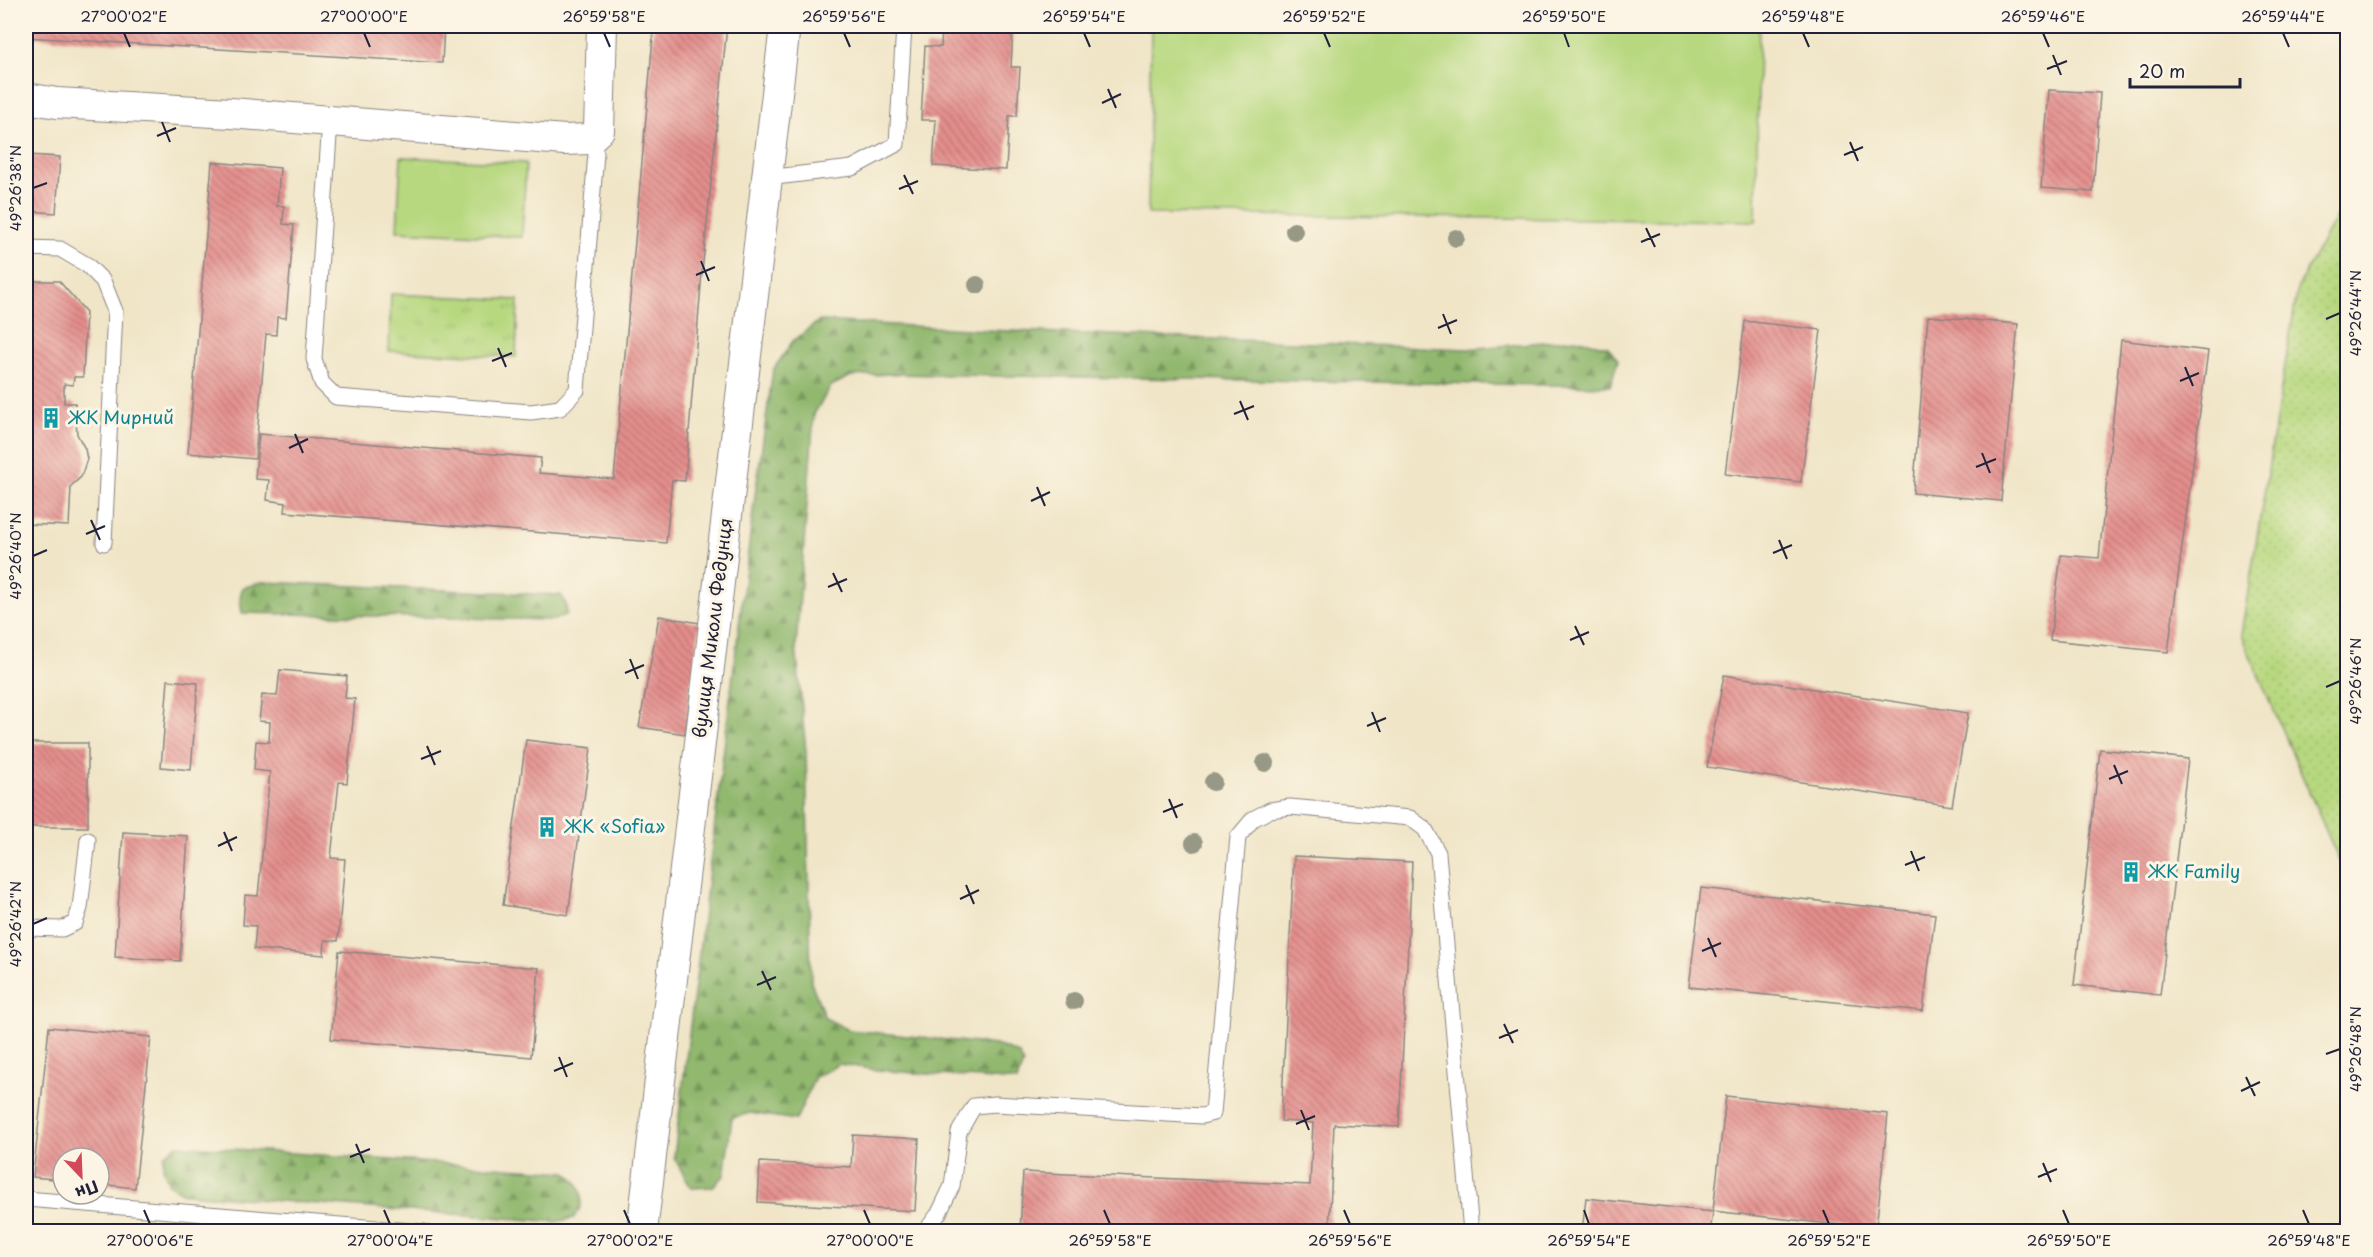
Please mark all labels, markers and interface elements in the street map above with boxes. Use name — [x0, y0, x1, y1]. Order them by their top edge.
text: 27°00'02"E — [81, 4, 167, 27]
text: 27°00'00"E — [320, 4, 408, 27]
text: 26°59'58"E — [562, 4, 646, 27]
text: 26°59'56"E — [802, 4, 886, 27]
text: 26°59'54"E — [1042, 4, 1126, 27]
text: 26°59'52"E — [1282, 4, 1366, 27]
text: 26°59'50"E — [1522, 4, 1606, 27]
text: 26°59'48"E — [1761, 4, 1845, 27]
text: 26°59'46"E — [2001, 4, 2085, 27]
text: 26°59'44"E — [2241, 4, 2325, 27]
scale bar — [2130, 51, 2240, 89]
text: 20 m — [2139, 57, 2185, 84]
text: 49°26'38"N — [3, 145, 26, 231]
text: 49°26'44"N — [2343, 270, 2366, 356]
place label: ЖК Мирний — [68, 403, 174, 430]
building icon: ЖК Мирний — [39, 406, 63, 430]
text: 49°26'40"N — [3, 512, 26, 600]
street label: вулиця Миколи Федунця — [685, 516, 738, 739]
text: 49°26'46"N — [2343, 638, 2366, 724]
place label: ЖК «Sofia» — [563, 812, 665, 839]
building icon: ЖК «Sofia» — [535, 815, 559, 839]
place label: ЖК Family — [2147, 857, 2240, 884]
building icon: ЖК Family — [2119, 860, 2143, 884]
text: 49°26'42"N — [3, 881, 26, 967]
text: 49°26'48"N — [2343, 1006, 2366, 1092]
north arrow — [51, 1146, 111, 1206]
text: Пн — [72, 1175, 103, 1206]
text: 27°00'06"E — [106, 1228, 194, 1251]
text: 27°00'04"E — [347, 1228, 433, 1251]
text: 27°00'02"E — [587, 1228, 673, 1251]
text: 27°00'00"E — [826, 1228, 914, 1251]
text: 26°59'58"E — [1068, 1228, 1152, 1251]
text: 26°59'56"E — [1308, 1228, 1392, 1251]
text: 26°59'54"E — [1547, 1228, 1631, 1251]
text: 26°59'52"E — [1787, 1228, 1871, 1251]
text: 26°59'50"E — [2027, 1228, 2111, 1251]
text: 26°59'48"E — [2267, 1228, 2351, 1251]

